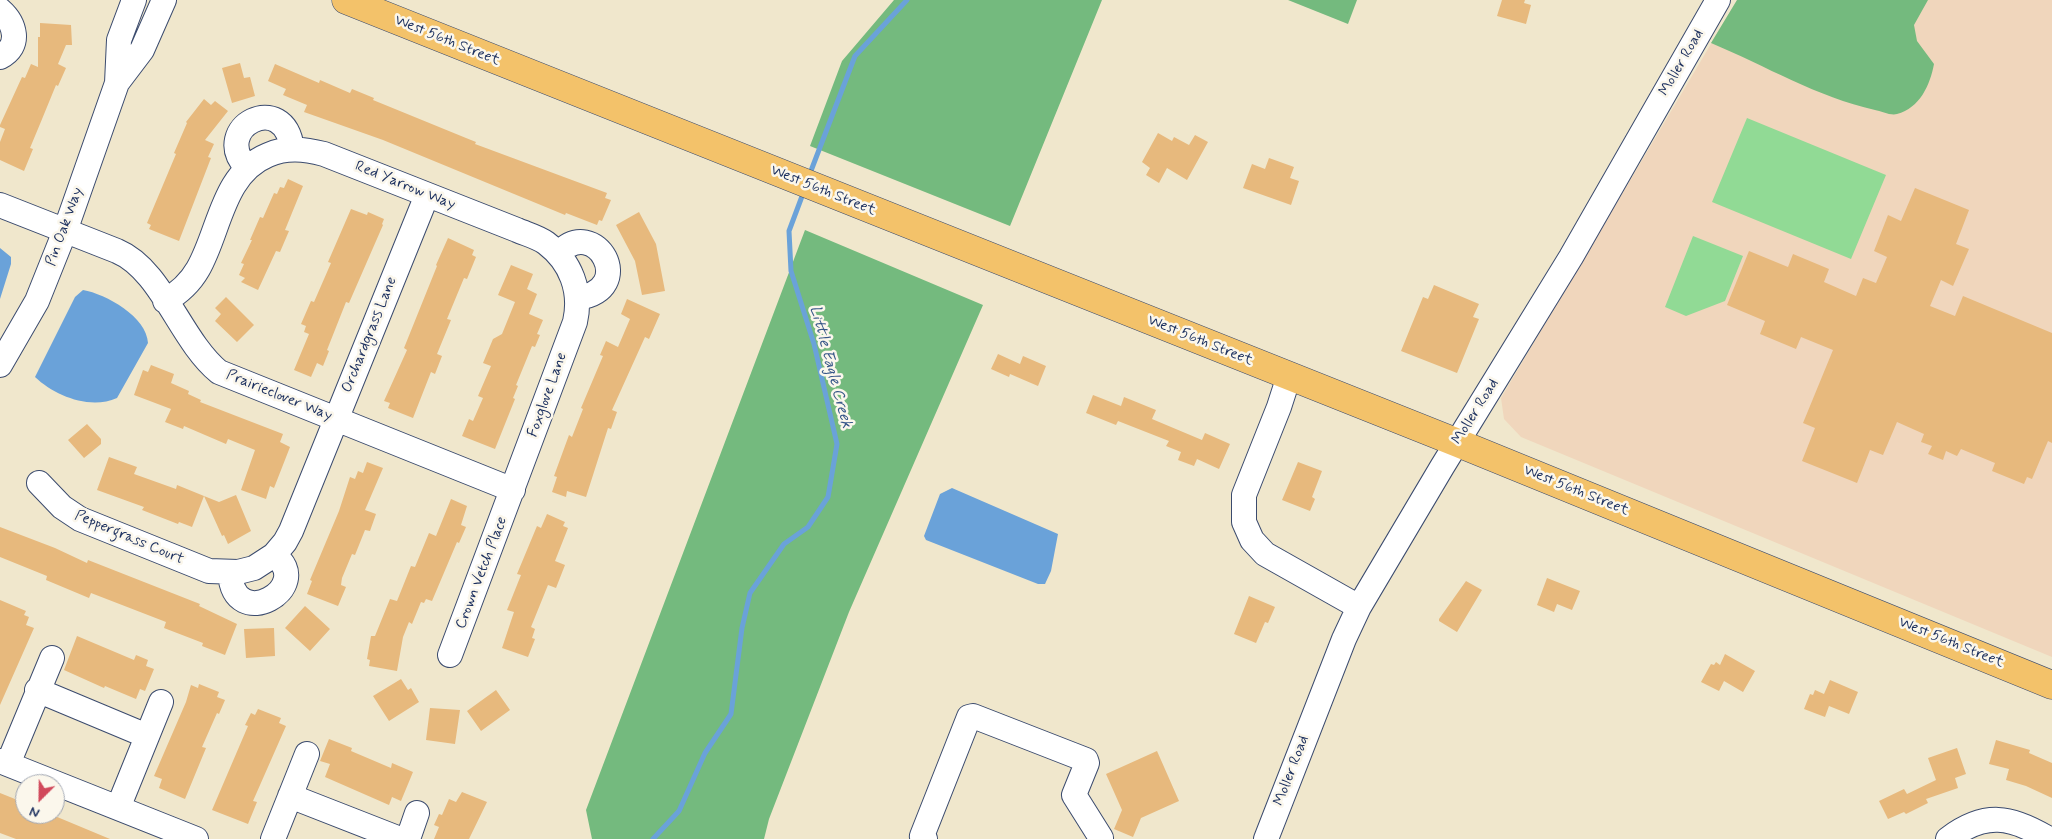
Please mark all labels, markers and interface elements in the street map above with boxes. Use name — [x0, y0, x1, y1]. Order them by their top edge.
street label: West 56th Street — [392, 12, 502, 70]
street label: Moller Road — [1656, 27, 1708, 99]
street label: Red Yarrow Way — [352, 158, 458, 214]
street label: West 56th Street — [768, 162, 878, 220]
street label: Pin Oak Way — [42, 185, 88, 269]
street label: Orchardgrass Lane — [339, 275, 401, 395]
water label: Little Eagle Creek — [804, 304, 856, 430]
street label: West 56th Street — [1145, 312, 1255, 370]
street label: Foxglove Lane — [524, 350, 572, 440]
street label: Prairieclover Way — [223, 367, 335, 425]
street label: Moller Road — [1449, 376, 1503, 448]
street label: West 56th Street — [1521, 462, 1631, 520]
street label: Peppergrass Court — [72, 507, 186, 569]
street label: Crown Vetch Place — [452, 514, 512, 632]
street label: West 56th Street — [1896, 614, 2006, 672]
street label: Moller Road — [1270, 733, 1314, 809]
north arrow — [15, 774, 65, 824]
text: N — [27, 802, 42, 822]

